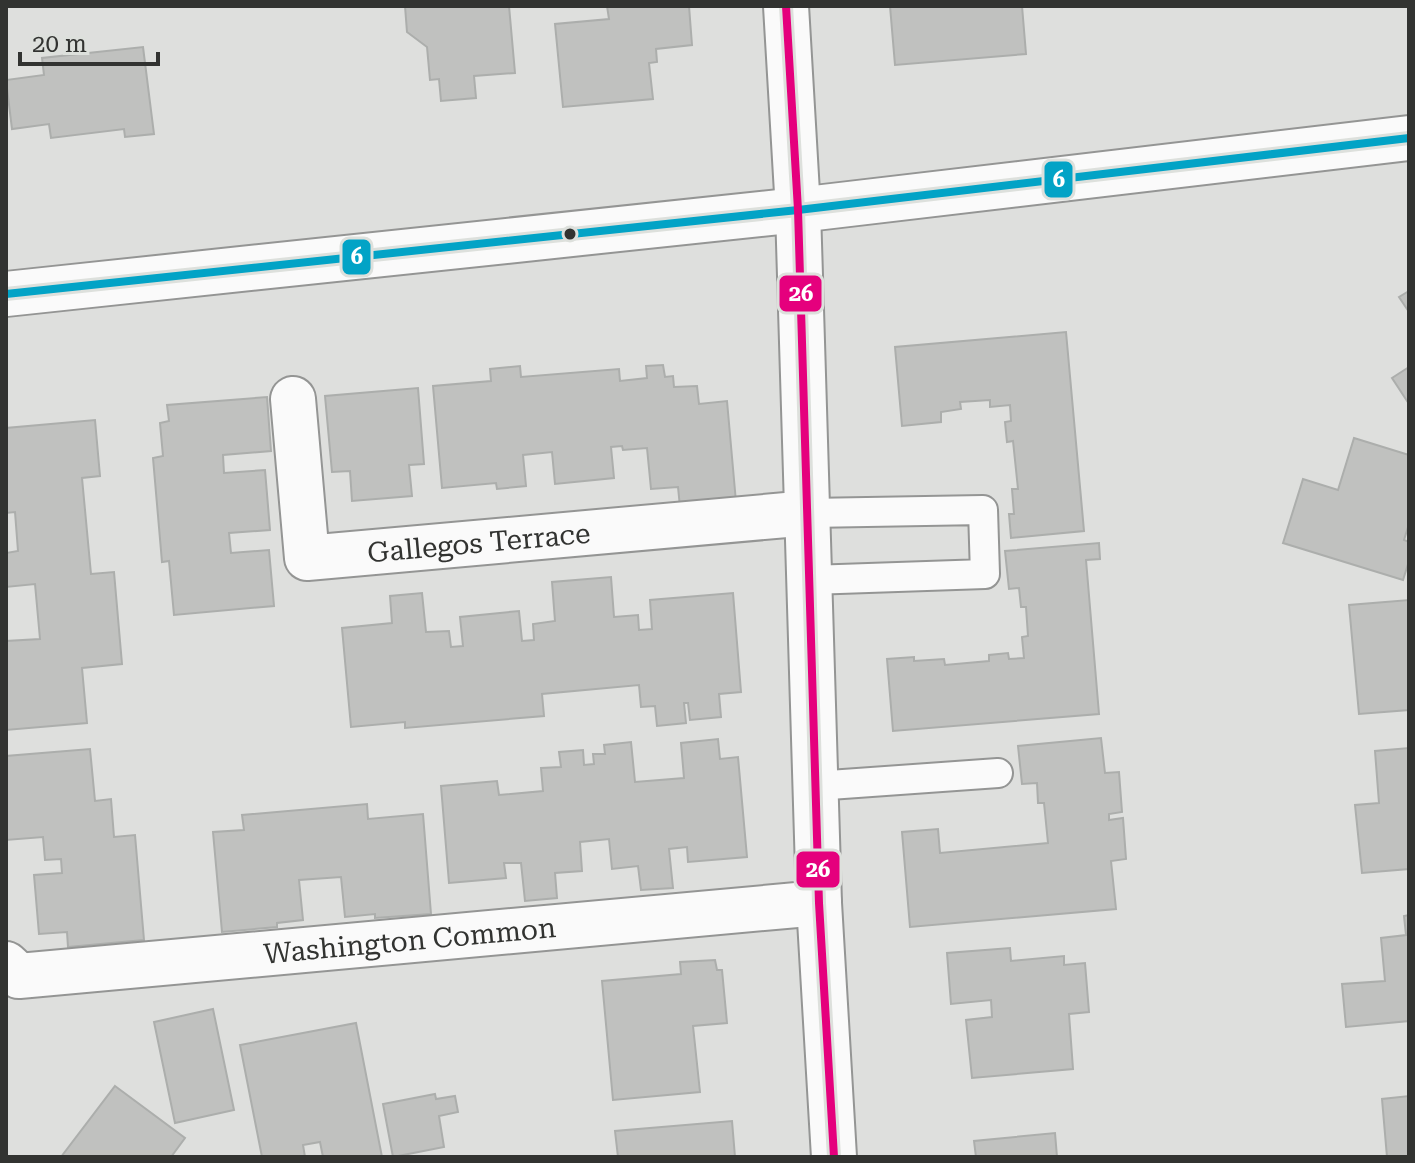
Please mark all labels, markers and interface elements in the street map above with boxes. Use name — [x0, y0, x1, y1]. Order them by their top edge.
scale bar — [20, 16, 158, 66]
text: 20 m — [32, 30, 87, 58]
line badge: 6 — [1043, 160, 1074, 199]
text: 6 — [1053, 167, 1065, 192]
unlabelled marker — [562, 226, 578, 242]
line badge: 6 — [341, 238, 372, 276]
text: 6 — [351, 244, 363, 269]
line badge: 26 — [778, 274, 823, 313]
text: 26 — [789, 281, 813, 306]
street label: Gallegos Terrace — [366, 517, 592, 570]
line badge: 26 — [795, 850, 841, 889]
text: 26 — [806, 857, 830, 882]
street label: Washington Common — [262, 911, 557, 971]

